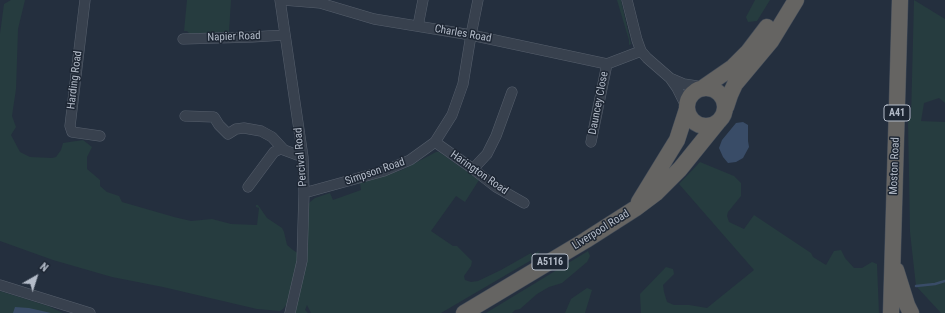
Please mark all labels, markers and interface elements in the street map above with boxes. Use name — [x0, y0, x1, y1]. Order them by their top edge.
street label: Charles Road — [434, 23, 492, 45]
street label: Napier Road — [207, 29, 261, 45]
street label: Harding Road — [65, 50, 85, 110]
street label: Dauncey Close — [586, 70, 612, 136]
road number: A41 — [884, 105, 910, 121]
street label: Percival Road — [292, 127, 310, 187]
street label: Moston Road — [887, 137, 903, 195]
street label: Harington Road — [448, 148, 510, 198]
street label: Simpson Road — [343, 156, 407, 188]
street label: Liverpool Road — [570, 207, 632, 253]
road number: A5116 — [532, 254, 568, 270]
north arrow — [16, 257, 56, 297]
text: N — [37, 260, 51, 274]

